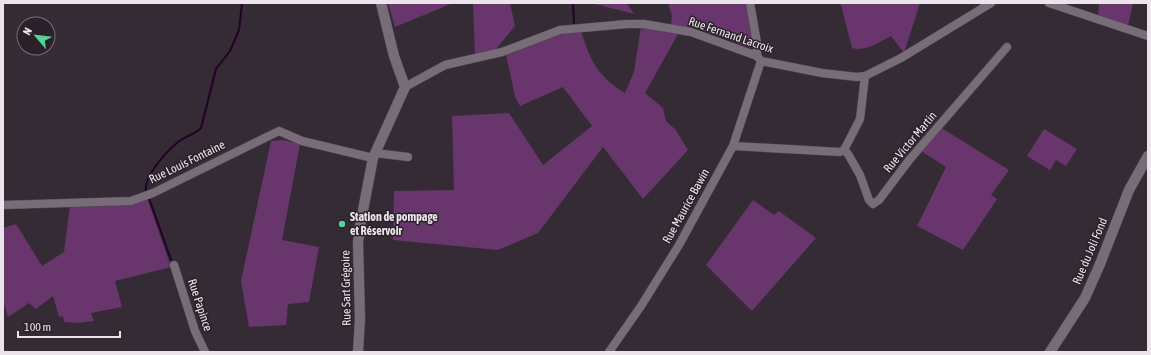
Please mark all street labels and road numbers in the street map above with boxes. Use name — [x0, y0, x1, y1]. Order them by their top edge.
street label: Rue Fernand Lacroix — [687, 14, 775, 56]
street label: Rue Victor Martin — [880, 109, 940, 175]
street label: Rue Louis Fontaine — [147, 138, 227, 186]
street label: Rue Maurice Bawin — [660, 166, 712, 246]
street label: Rue du Joli Fond — [1070, 216, 1110, 286]
street label: Rue Sart Grégoire — [338, 250, 354, 326]
street label: Rue Papince — [185, 277, 215, 333]

